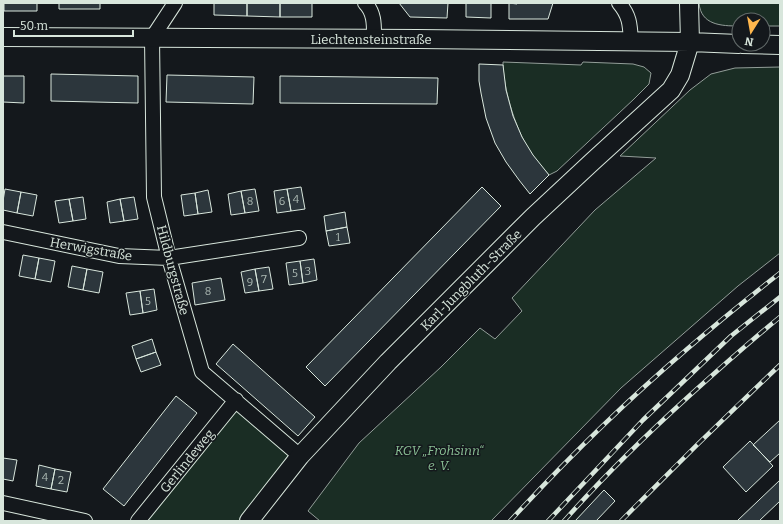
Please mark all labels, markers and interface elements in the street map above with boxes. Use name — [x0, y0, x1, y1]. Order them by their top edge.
scale bar — [14, 12, 133, 38]
north arrow — [731, 12, 771, 52]
text: 50 m — [20, 19, 49, 33]
street label: Liechtensteinstraße — [310, 32, 432, 47]
text: N — [743, 34, 755, 49]
house number: 4 — [293, 193, 300, 206]
house number: 8 — [247, 195, 253, 208]
house number: 6 — [279, 195, 285, 208]
street label: Hildburgstraße — [154, 223, 192, 317]
street label: Karl-Jungbluth-Straße — [417, 226, 525, 334]
house number: 1 — [336, 231, 341, 244]
street label: Herwigstraße — [49, 234, 133, 264]
house number: 3 — [305, 265, 311, 278]
house number: 5 — [292, 267, 298, 280]
house number: 7 — [261, 273, 267, 286]
house number: 9 — [247, 276, 253, 289]
house number: 8 — [205, 285, 211, 298]
house number: 5 — [145, 295, 151, 308]
street label: Gerlindeweg — [157, 426, 217, 496]
park label: KGV „Frohsinn“ e. V. — [395, 443, 484, 473]
house number: 4 — [42, 471, 49, 484]
house number: 2 — [58, 474, 64, 487]

